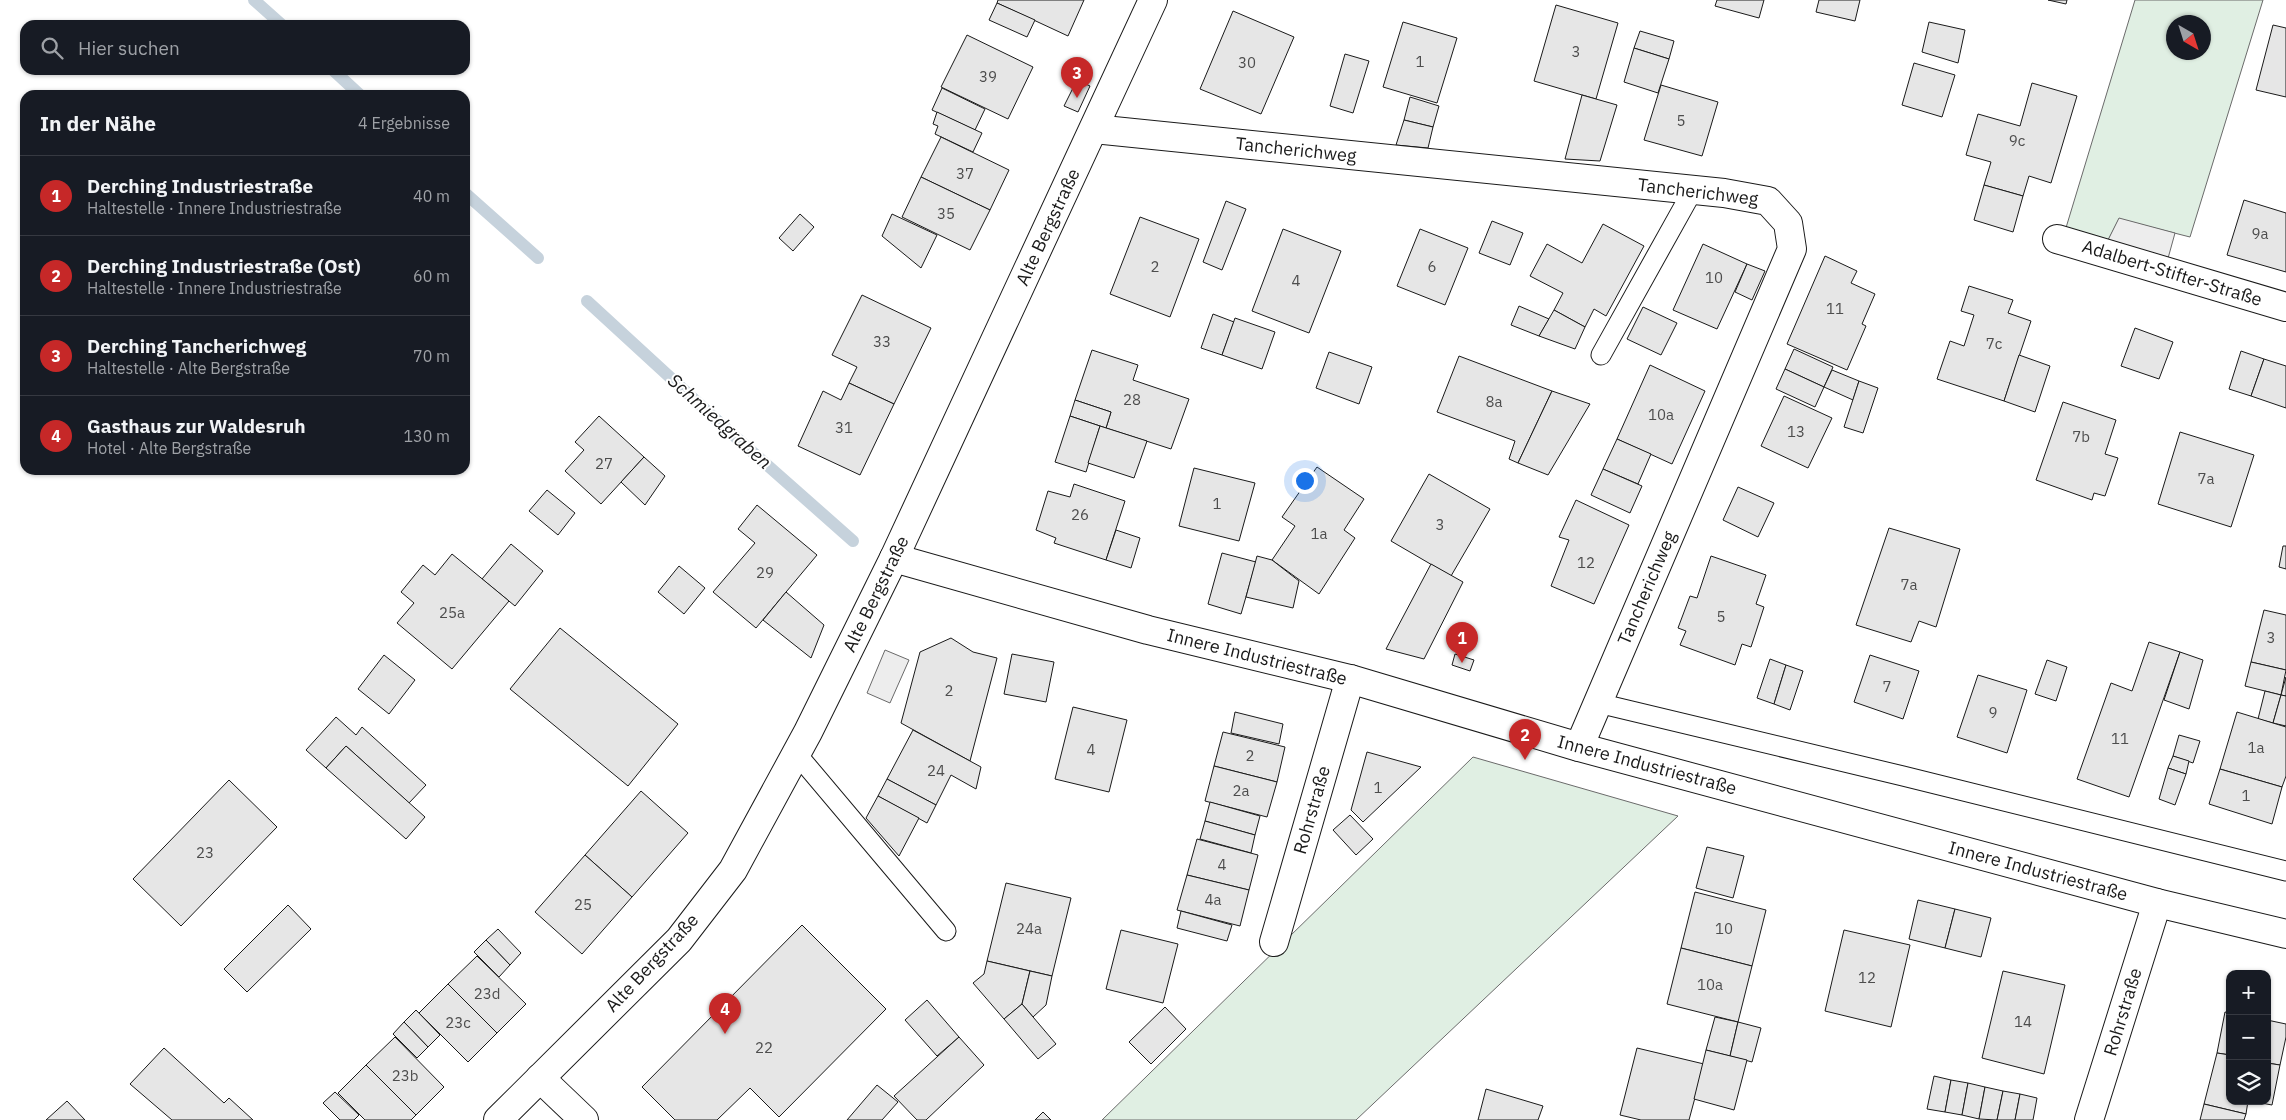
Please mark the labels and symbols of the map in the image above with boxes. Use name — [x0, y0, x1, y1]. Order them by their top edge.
north arrow — [2166, 15, 2211, 60]
house number: 3 — [1571, 42, 1581, 61]
house number: 1 — [1415, 52, 1425, 71]
house number: 30 — [1238, 53, 1256, 72]
pin: 3 — [1061, 57, 1093, 98]
house number: 39 — [979, 67, 997, 86]
house number: 5 — [1676, 111, 1686, 130]
house number: 9c — [2009, 131, 2026, 150]
street label: Tancherichweg — [1234, 132, 1358, 167]
house number: 37 — [956, 164, 974, 183]
street label: Alte Bergstraße — [1010, 164, 1085, 289]
street label: Tancherichweg — [1636, 173, 1760, 210]
house number: 35 — [937, 204, 955, 223]
house number: 9a — [2251, 224, 2269, 243]
street label: Adalbert-Stifter-Straße — [2079, 234, 2265, 311]
house number: 2 — [1150, 257, 1160, 276]
house number: 6 — [1427, 257, 1437, 276]
house number: 10 — [1705, 268, 1723, 287]
house number: 4 — [1291, 271, 1301, 290]
house number: 11 — [1826, 299, 1844, 318]
house number: 33 — [873, 332, 891, 351]
house number: 7c — [1986, 334, 2003, 353]
water label: Schmiedgraben — [663, 368, 777, 474]
house number: 28 — [1123, 390, 1141, 409]
house number: 8a — [1485, 392, 1503, 411]
house number: 10a — [1648, 405, 1674, 424]
house number: 31 — [835, 418, 853, 437]
house number: 13 — [1787, 422, 1805, 441]
house number: 7b — [2072, 427, 2090, 446]
house number: 27 — [595, 454, 613, 473]
your location — [1292, 468, 1318, 494]
house number: 7a — [2197, 469, 2215, 488]
house number: 1 — [1212, 494, 1222, 513]
house number: 26 — [1071, 505, 1089, 524]
house number: 3 — [1435, 515, 1445, 534]
house number: 1a — [1310, 524, 1328, 543]
street label: Tancherichweg — [1612, 527, 1681, 648]
street label: Alte Bergstraße — [837, 532, 914, 656]
house number: 12 — [1577, 553, 1595, 572]
house number: 29 — [756, 563, 774, 582]
house number: 7a — [1900, 575, 1918, 594]
house number: 25a — [439, 603, 465, 622]
house number: 5 — [1716, 607, 1726, 626]
pin: 1 — [1446, 622, 1478, 663]
street label: Innere Industriestraße — [1165, 623, 1350, 690]
house number: 3 — [2266, 628, 2276, 647]
house number: 7 — [1882, 677, 1892, 696]
house number: 2 — [944, 681, 954, 700]
house number: 9 — [1988, 703, 1998, 722]
pin: 2 — [1509, 719, 1541, 760]
house number: 11 — [2111, 729, 2129, 748]
street label: Innere Industriestraße — [1555, 730, 1739, 800]
house number: 1a — [2247, 738, 2265, 757]
house number: 4 — [1086, 740, 1096, 759]
house number: 2 — [1245, 746, 1255, 765]
house number: 24 — [927, 761, 945, 780]
street label: Rohrstraße — [1288, 763, 1335, 857]
house number: 1 — [1373, 778, 1383, 797]
house number: 2a — [1232, 781, 1250, 800]
house number: 1 — [2241, 786, 2251, 805]
street label: Innere Industriestraße — [1946, 836, 2130, 906]
house number: 23 — [196, 843, 214, 862]
house number: 4 — [1217, 855, 1227, 874]
house number: 4a — [1204, 890, 1222, 909]
house number: 25 — [574, 895, 592, 914]
street label: Alte Bergstraße — [600, 908, 703, 1017]
house number: 24a — [1016, 919, 1042, 938]
house number: 10 — [1715, 919, 1733, 938]
street label: Rohrstraße — [2098, 965, 2147, 1059]
house number: 12 — [1858, 968, 1876, 987]
house number: 10a — [1697, 975, 1723, 994]
house number: 23d — [474, 984, 500, 1003]
pin: 4 — [709, 993, 741, 1034]
house number: 14 — [2014, 1012, 2032, 1031]
house number: 23c — [445, 1013, 471, 1032]
house number: 22 — [755, 1038, 773, 1057]
house number: 23b — [392, 1066, 418, 1085]

